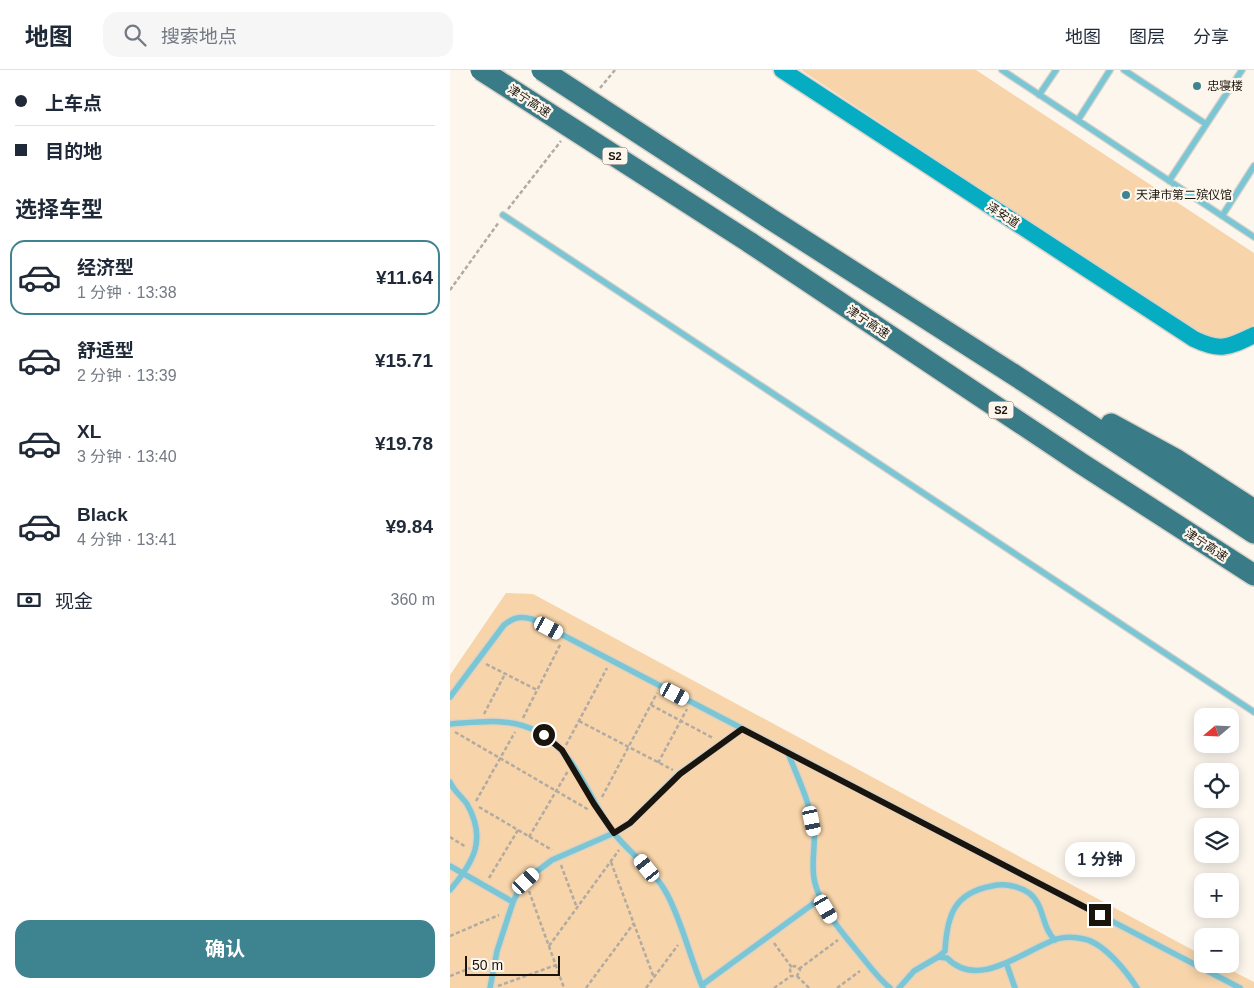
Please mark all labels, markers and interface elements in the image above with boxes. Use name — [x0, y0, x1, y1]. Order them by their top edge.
search box — [103, 12, 453, 57]
icon: search — [121, 21, 149, 49]
text: 地图 — [25, 23, 73, 50]
text: 搜索地点 — [161, 26, 237, 47]
text: 地图 — [1065, 27, 1101, 47]
text: 图层 — [1129, 27, 1165, 47]
text: 分享 — [1193, 27, 1229, 47]
place label: 忠寝楼 — [1207, 79, 1243, 93]
marker: 忠寝楼 — [1191, 80, 1203, 92]
street label: 津宁高速 — [505, 82, 553, 120]
text: 上车点 — [45, 93, 102, 114]
text: 目的地 — [45, 141, 102, 162]
road number: S2 — [602, 148, 628, 164]
place label: 天津市第二殡仪馆 — [1136, 188, 1232, 202]
marker: 天津市第二殡仪馆 — [1120, 189, 1132, 201]
text: 选择车型 — [15, 197, 103, 222]
street label: 泽安道 — [984, 199, 1022, 231]
icon: car — [17, 255, 62, 300]
text: 经济型 — [77, 257, 134, 278]
text: ¥11.64 — [376, 267, 433, 288]
text: 1 分钟 · 13:38 — [77, 284, 177, 301]
street label: 津宁高速 — [844, 303, 892, 341]
icon: car — [17, 338, 62, 383]
text: 舒适型 — [77, 340, 134, 361]
text: ¥15.71 — [375, 350, 433, 371]
text: 2 分钟 · 13:39 — [77, 367, 177, 384]
road number: S2 — [988, 402, 1014, 418]
icon: car — [17, 421, 62, 466]
text: XL — [77, 421, 101, 442]
text: ¥19.78 — [375, 433, 433, 454]
text: 3 分钟 · 13:40 — [77, 448, 177, 465]
icon: car — [17, 504, 62, 549]
text: Black — [77, 504, 128, 525]
text: ¥9.84 — [385, 516, 433, 537]
street label: 津宁高速 — [1182, 526, 1230, 564]
text: 4 分钟 · 13:41 — [77, 531, 177, 548]
icon: cash — [15, 586, 43, 614]
text: 现金 — [55, 591, 93, 612]
text: 360 m — [391, 591, 435, 608]
car — [532, 614, 565, 642]
car — [658, 680, 691, 708]
north arrow — [1194, 708, 1239, 752]
map controls — [1194, 708, 1239, 973]
route start — [533, 724, 555, 746]
button: locate — [1194, 763, 1239, 808]
car — [801, 805, 822, 837]
button: layers — [1194, 818, 1239, 863]
callout: 1 分钟 — [1065, 842, 1135, 878]
text: 1 分钟 — [1077, 851, 1123, 868]
car — [631, 852, 662, 884]
car — [509, 865, 542, 897]
button: + — [1194, 873, 1239, 918]
car — [812, 892, 839, 926]
route end — [1089, 904, 1111, 926]
button: 确认 — [15, 920, 435, 978]
button: − — [1194, 928, 1239, 973]
scale bar — [465, 953, 560, 976]
text: 50 m — [472, 957, 503, 973]

